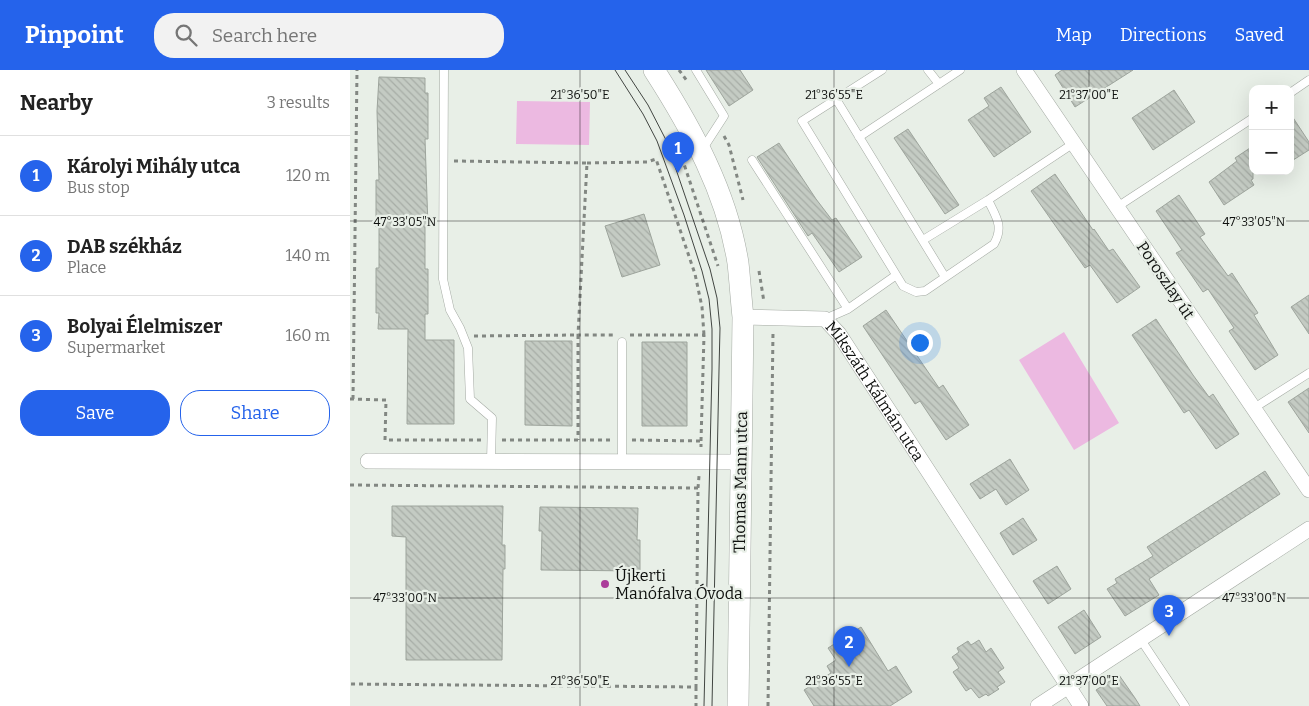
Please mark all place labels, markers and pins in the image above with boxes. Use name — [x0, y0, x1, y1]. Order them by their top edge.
pin: 1 — [662, 132, 694, 173]
place label: Újkerti Manófalva Óvoda — [615, 565, 743, 603]
marker: Újkerti Manófalva Óvoda — [599, 578, 611, 590]
pin: 3 — [1153, 595, 1185, 636]
pin: 2 — [833, 626, 865, 667]

